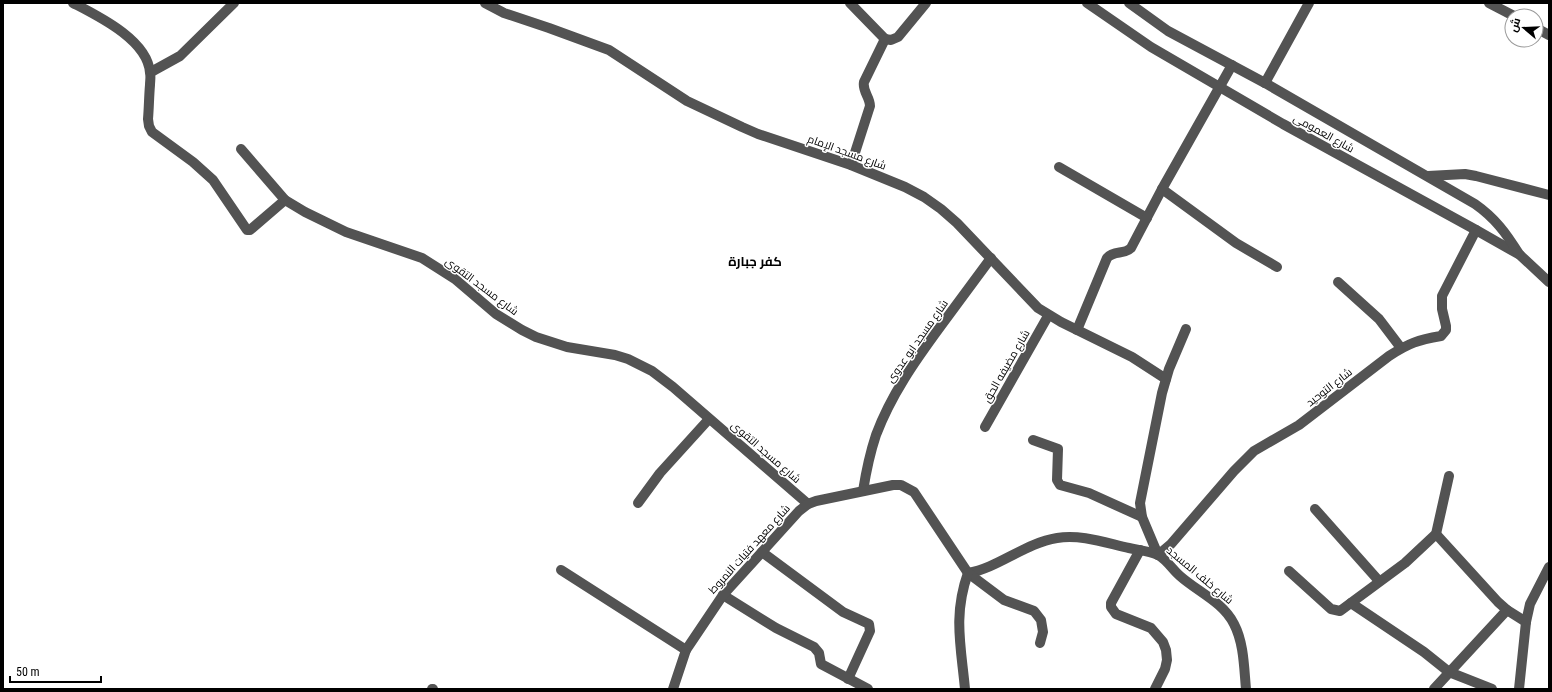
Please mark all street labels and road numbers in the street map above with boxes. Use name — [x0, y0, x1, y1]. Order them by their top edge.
street label: شارع العمومى — [1291, 111, 1356, 156]
street label: شارع مسجد الإمام — [805, 132, 888, 174]
street label: شارع مسجد التقوى — [442, 255, 521, 319]
street label: شارع مسجد ابو عدوى — [884, 297, 952, 386]
street label: شارع مضيفه الحق — [980, 328, 1033, 405]
street label: شارع التوحيد — [1304, 365, 1355, 410]
street label: شارع مسجد التقوى — [728, 419, 803, 487]
street label: شارع معهد فتيات النمروط — [706, 502, 794, 597]
street label: شارع خلف المسجد — [1163, 544, 1236, 608]

